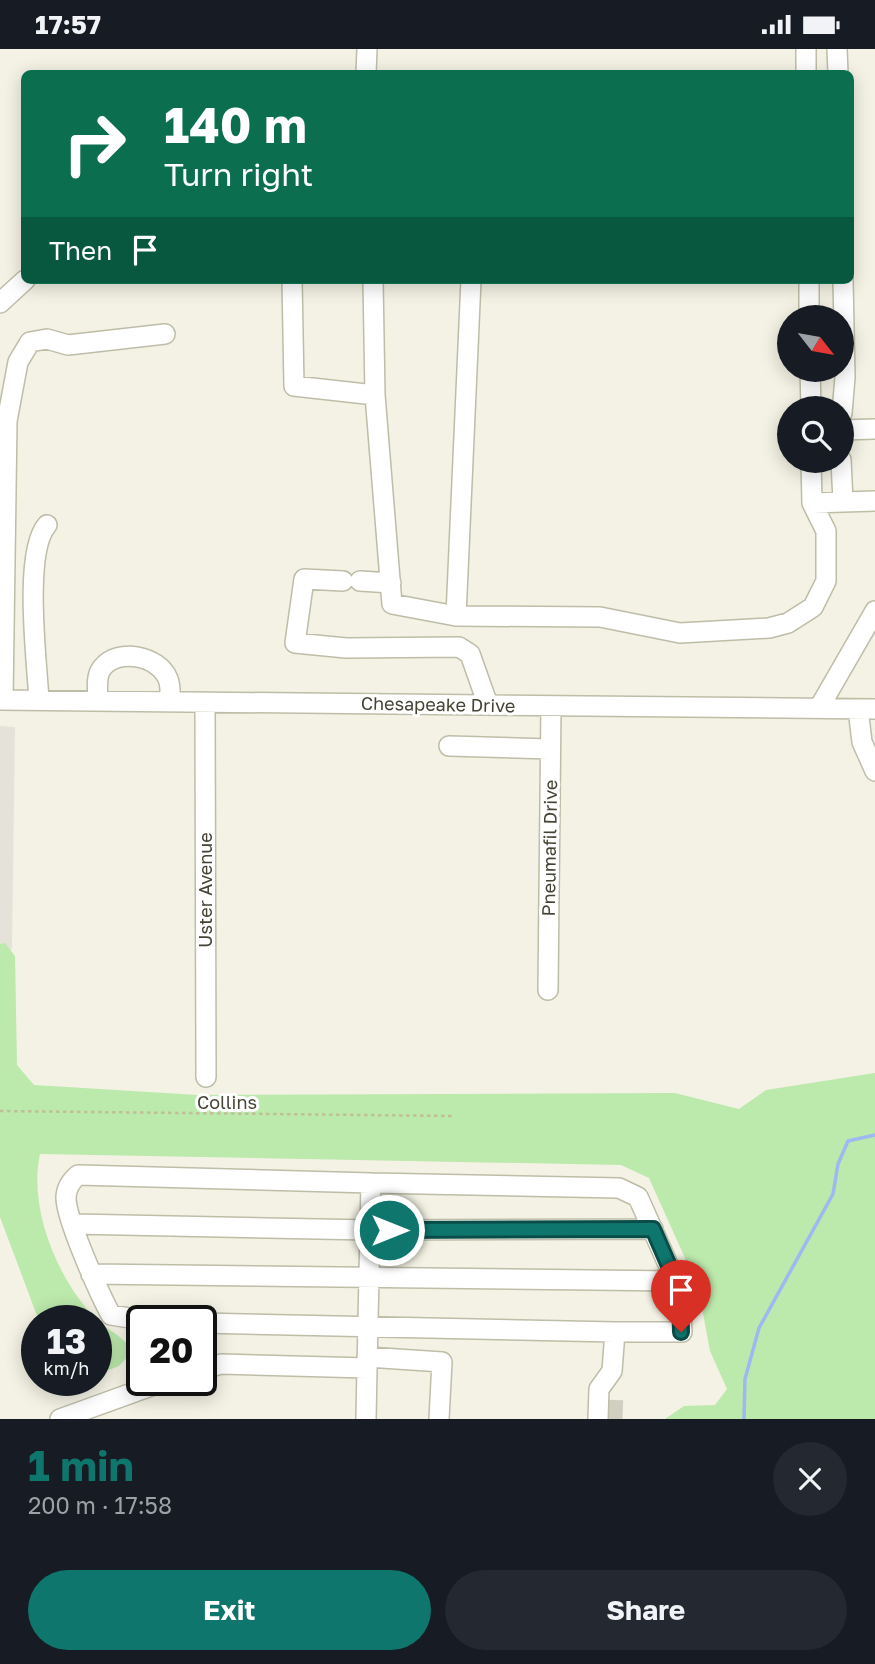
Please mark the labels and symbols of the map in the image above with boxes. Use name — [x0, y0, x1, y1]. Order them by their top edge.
north arrow — [777, 305, 854, 381]
street label: Chesapeake Drive — [361, 692, 515, 716]
street label: Pneumafil Drive — [537, 780, 561, 916]
street label: Uster Avenue — [194, 832, 216, 948]
street label: Collins — [197, 1091, 257, 1113]
position arrow — [352, 1193, 426, 1267]
pin — [651, 1260, 711, 1332]
speed limit sign: 20 — [126, 1305, 217, 1396]

